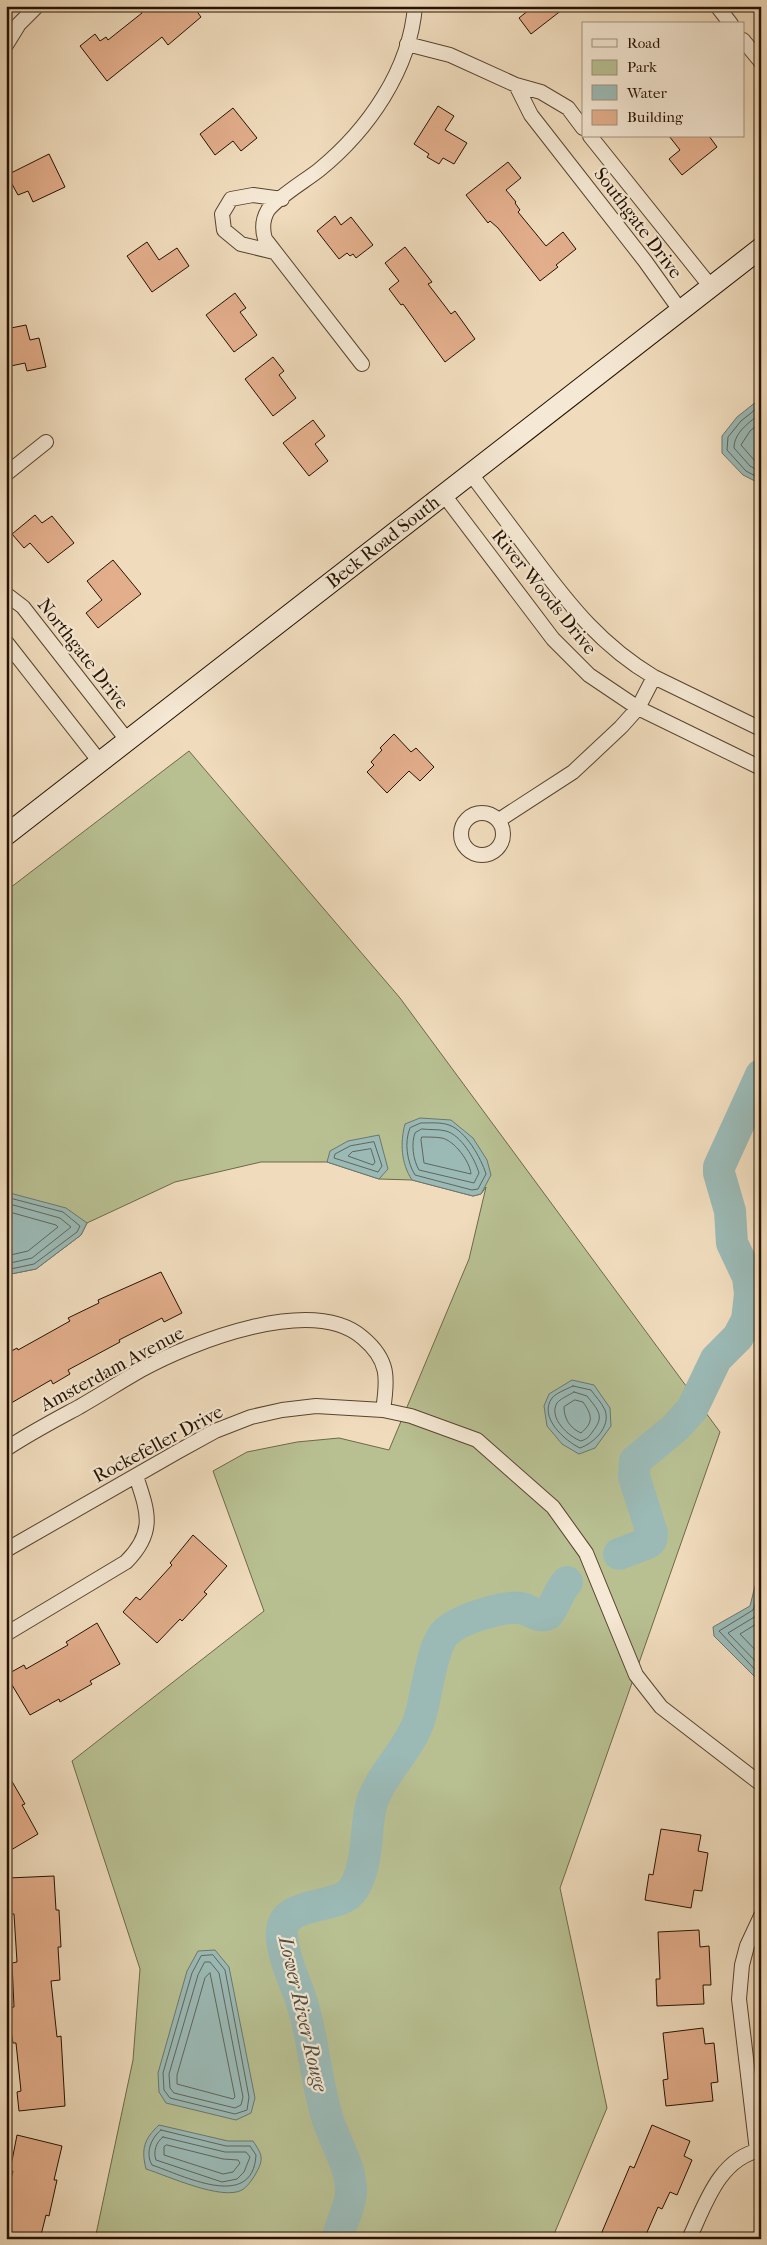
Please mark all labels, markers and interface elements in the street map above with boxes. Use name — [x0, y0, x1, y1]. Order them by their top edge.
legend — [582, 22, 744, 138]
text: Road — [627, 34, 661, 52]
text: Park — [627, 58, 657, 76]
text: Water — [626, 84, 667, 102]
text: Building — [627, 108, 684, 126]
street label: Southgate Drive — [589, 163, 687, 283]
street label: Beck Road South — [322, 491, 444, 593]
street label: River Woods Drive — [487, 525, 601, 659]
street label: Northgate Drive — [33, 594, 133, 714]
street label: Amsterdam Avenue — [36, 1322, 188, 1417]
street label: Rockefeller Drive — [89, 1400, 227, 1488]
water label: Lower River Rouge — [274, 1932, 332, 2095]

